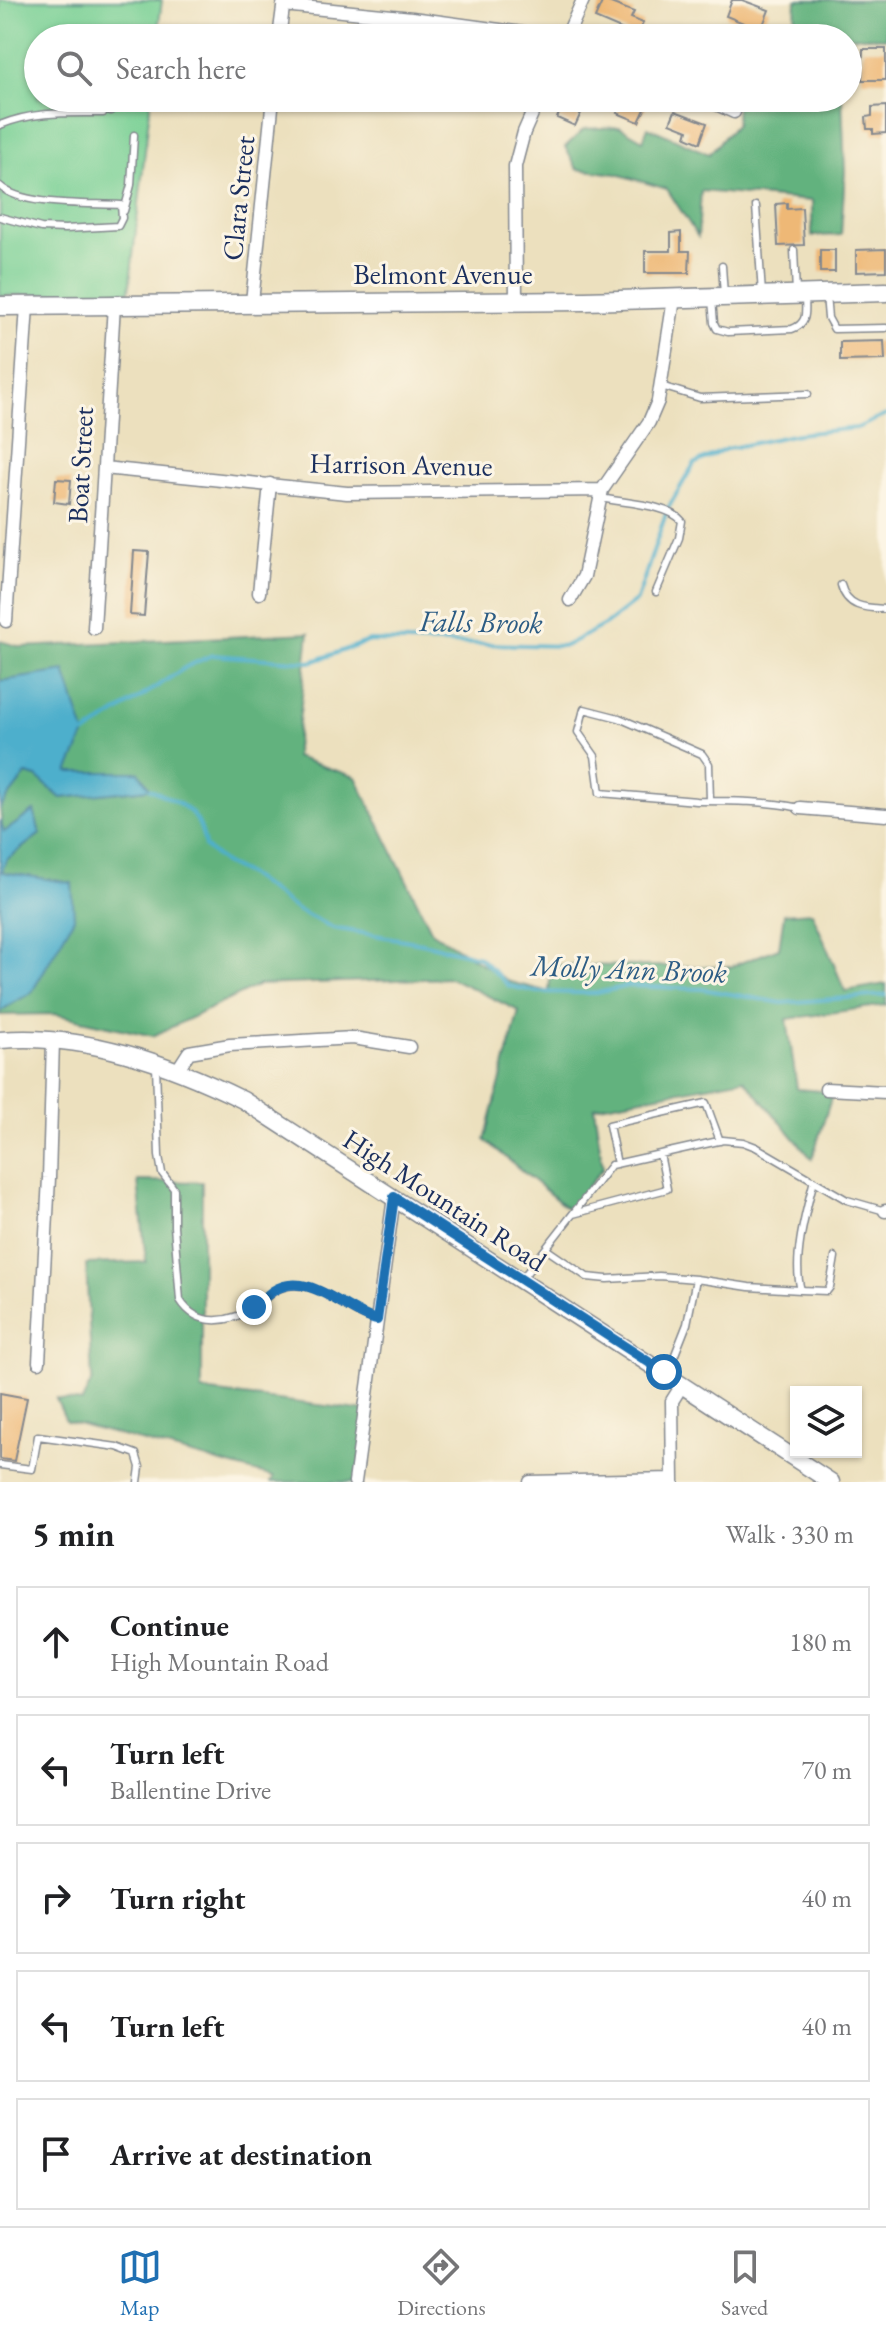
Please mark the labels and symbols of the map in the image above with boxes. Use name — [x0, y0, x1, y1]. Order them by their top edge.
street label: Clara Street — [214, 134, 262, 262]
street label: Belmont Avenue — [353, 256, 533, 292]
street label: Boat Street — [59, 406, 101, 524]
street label: Harrison Avenue — [309, 444, 493, 484]
water label: Falls Brook — [418, 601, 544, 642]
water label: Molly Ann Brook — [528, 946, 728, 991]
street label: High Mountain Road — [336, 1121, 554, 1280]
route end — [236, 1289, 272, 1325]
route start — [646, 1354, 682, 1390]

